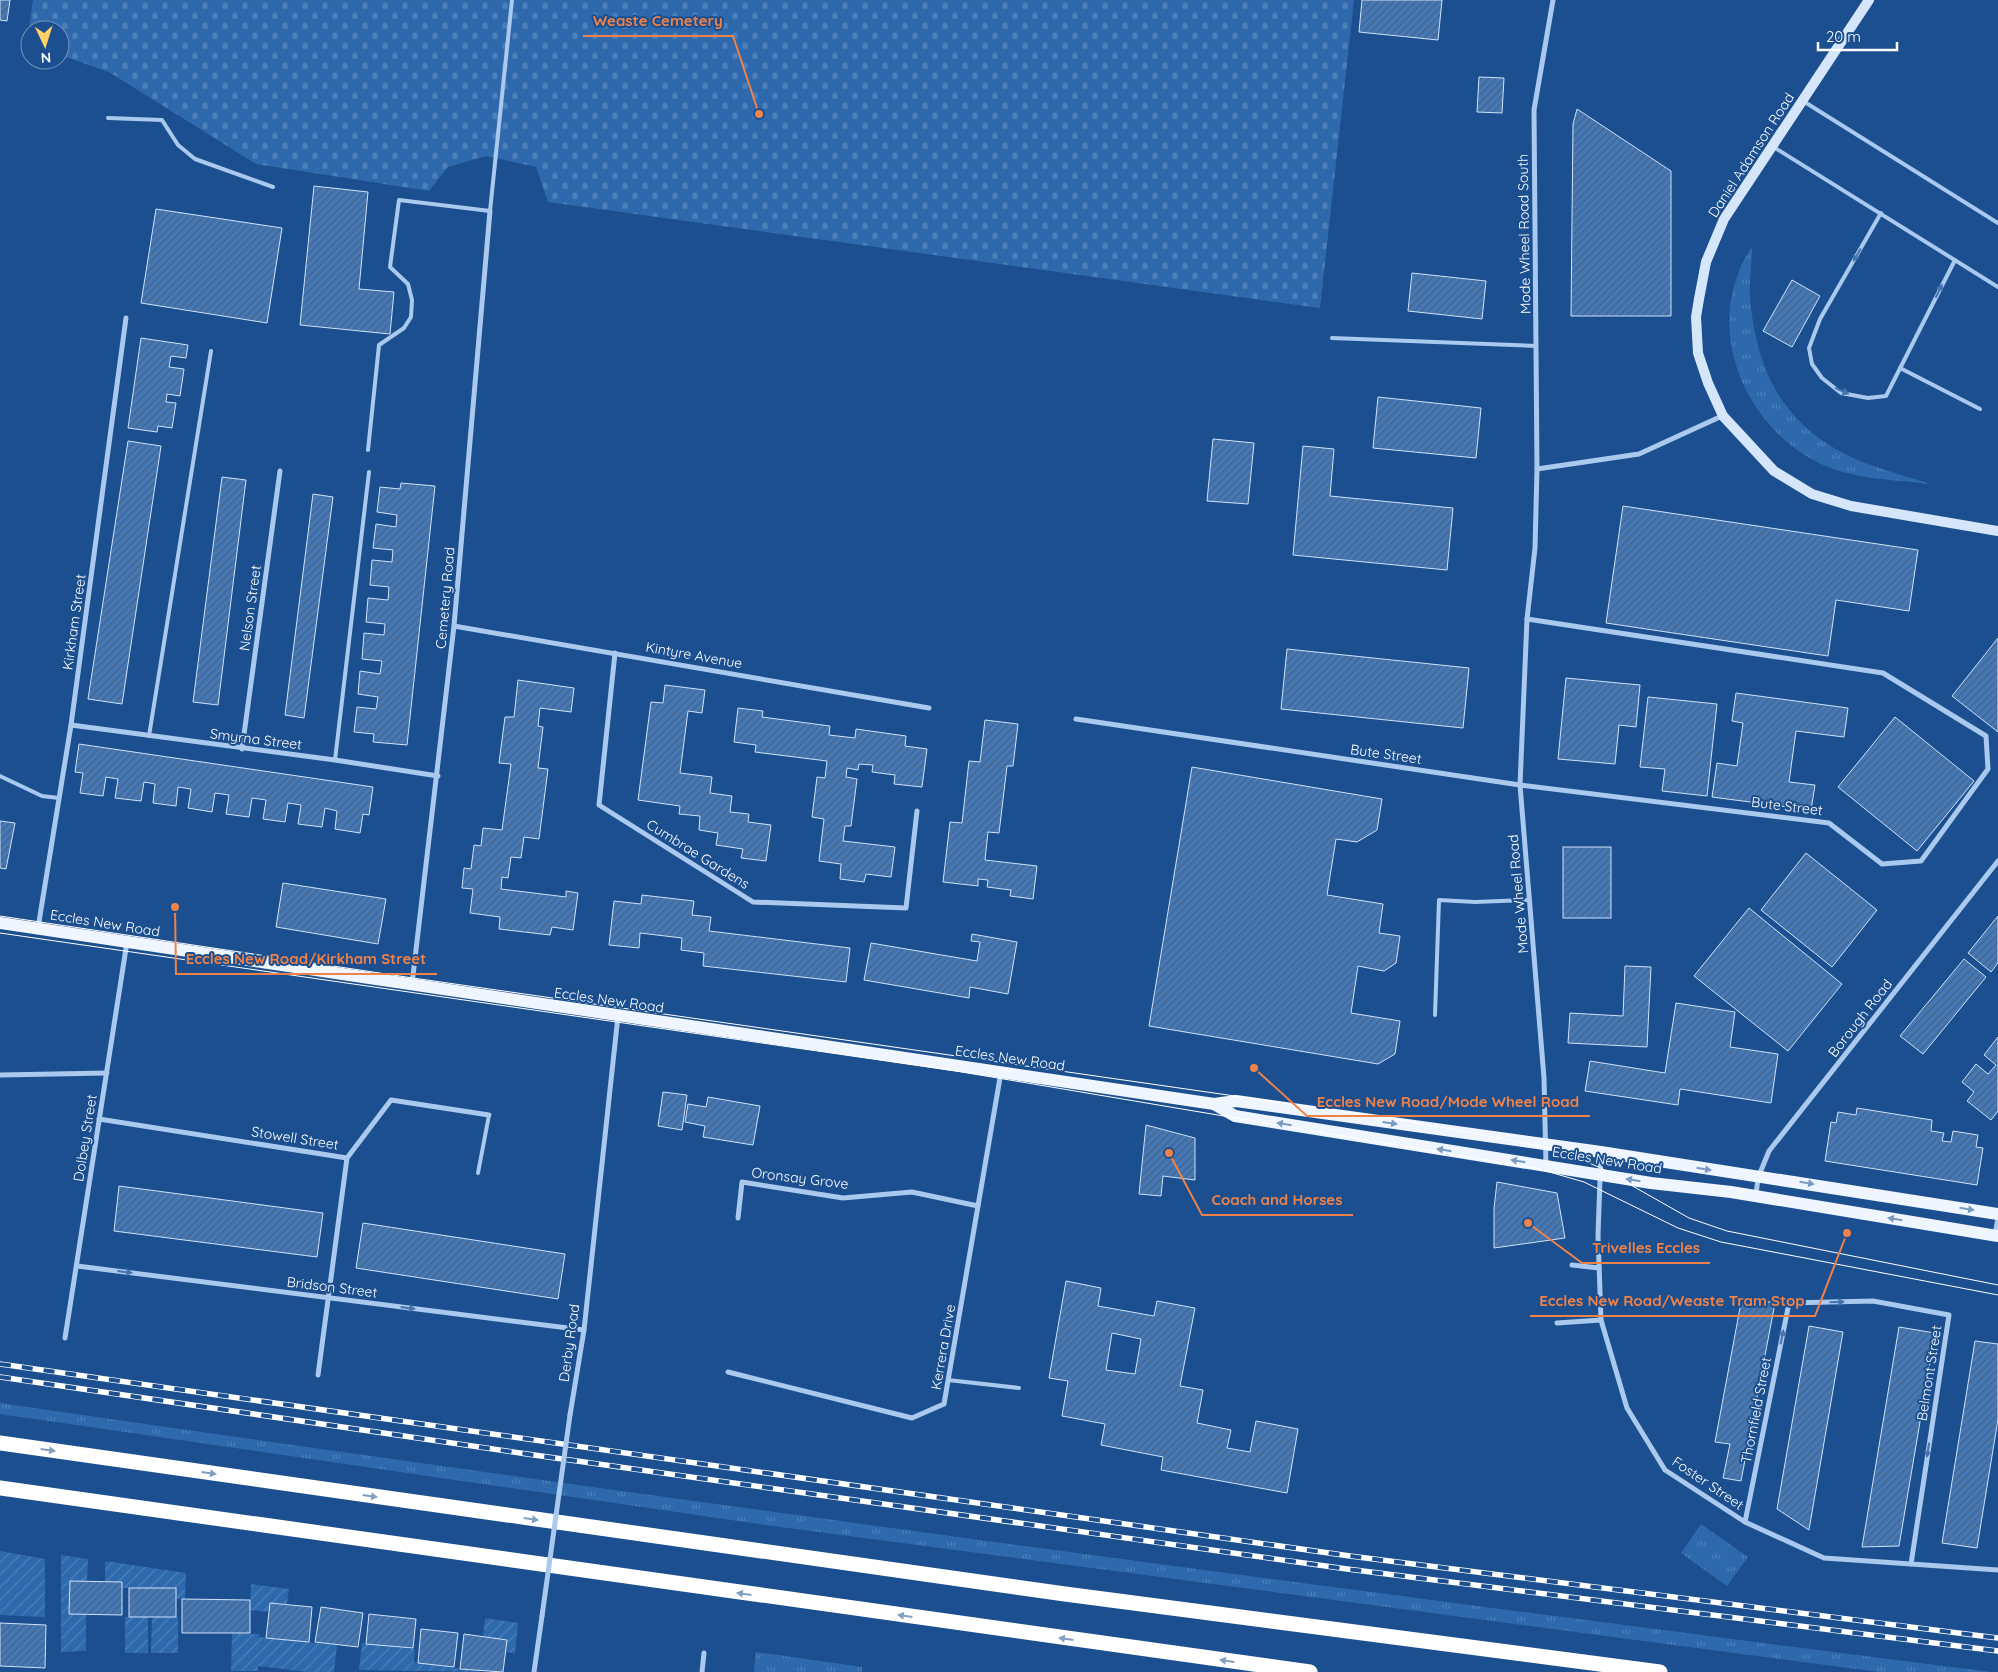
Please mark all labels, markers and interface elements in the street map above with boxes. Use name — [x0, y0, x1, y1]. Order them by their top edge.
callout: Weaste Cemetery — [583, 6, 733, 36]
text: Weaste Cemetery — [593, 11, 723, 30]
north arrow — [20, 20, 70, 70]
scale bar — [1818, 20, 1897, 52]
text: 20 m — [1826, 27, 1861, 46]
text: N — [40, 49, 52, 67]
street label: Daniel Adamson Road — [1704, 89, 1798, 221]
street label: Mode Wheel Road South — [1514, 154, 1534, 314]
one-way arrow — [1852, 249, 1861, 262]
one-way arrow — [1935, 284, 1943, 299]
one-way arrow — [1835, 388, 1849, 396]
street label: Cemetery Road — [432, 546, 458, 650]
street label: Nelson Street — [235, 564, 265, 652]
street label: Kirkham Street — [58, 573, 90, 671]
street label: Kintyre Avenue — [644, 638, 744, 672]
street label: Smyrna Street — [209, 724, 303, 754]
street label: Bute Street — [1349, 740, 1423, 768]
street label: Bute Street — [1750, 793, 1824, 819]
street label: Cumbrae Gardens — [643, 815, 753, 893]
street label: Mode Wheel Road — [1504, 834, 1532, 954]
street label: Eccles New Road — [49, 905, 161, 941]
callout: Eccles New Road/Kirkham Street — [176, 944, 437, 974]
text: Eccles New Road/Kirkham Street — [186, 949, 426, 968]
street label: Borough Road — [1824, 975, 1896, 1061]
street label: Eccles New Road — [553, 983, 665, 1017]
street label: Eccles New Road — [954, 1041, 1066, 1075]
callout: Eccles New Road/Mode Wheel Road — [1307, 1086, 1590, 1116]
text: Eccles New Road/Mode Wheel Road — [1317, 1092, 1579, 1111]
street label: Dolbey Street — [69, 1093, 101, 1183]
one-way arrow — [1276, 1119, 1292, 1127]
one-way arrow — [1382, 1119, 1398, 1127]
street label: Stowell Street — [250, 1122, 340, 1154]
street label: Eccles New Road — [1551, 1142, 1663, 1178]
one-way arrow — [1436, 1145, 1452, 1153]
one-way arrow — [1509, 1157, 1525, 1165]
street label: Oronsay Grove — [750, 1163, 850, 1193]
one-way arrow — [1696, 1165, 1712, 1173]
one-way arrow — [1625, 1176, 1641, 1184]
one-way arrow — [1799, 1180, 1815, 1188]
callout: Coach and Horses — [1202, 1185, 1353, 1215]
text: Coach and Horses — [1212, 1190, 1342, 1209]
one-way arrow — [1960, 1206, 1976, 1214]
one-way arrow — [1887, 1215, 1903, 1223]
callout: Trivelles Eccles — [1582, 1233, 1710, 1263]
text: Trivelles Eccles — [1592, 1238, 1700, 1257]
one-way arrow — [117, 1268, 133, 1276]
street label: Bridson Street — [286, 1273, 379, 1302]
callout: Eccles New Road/Weaste Tram Stop — [1530, 1286, 1815, 1316]
text: Eccles New Road/Weaste Tram Stop — [1539, 1291, 1805, 1310]
one-way arrow — [1830, 1297, 1846, 1305]
street label: Derby Road — [555, 1303, 583, 1383]
street label: Kerrera Drive — [927, 1303, 959, 1391]
one-way arrow — [400, 1304, 416, 1312]
street label: Belmont Street — [1913, 1324, 1945, 1422]
one-way arrow — [1778, 1329, 1786, 1344]
street label: Thornfield Street — [1737, 1355, 1775, 1465]
one-way arrow — [1924, 1443, 1932, 1459]
one-way arrow — [41, 1446, 57, 1454]
street label: Foster Street — [1669, 1452, 1748, 1514]
one-way arrow — [201, 1469, 217, 1477]
one-way arrow — [362, 1492, 378, 1500]
one-way arrow — [523, 1515, 539, 1523]
one-way arrow — [736, 1590, 752, 1598]
one-way arrow — [897, 1612, 913, 1620]
one-way arrow — [1058, 1634, 1074, 1642]
one-way arrow — [1219, 1656, 1235, 1664]

